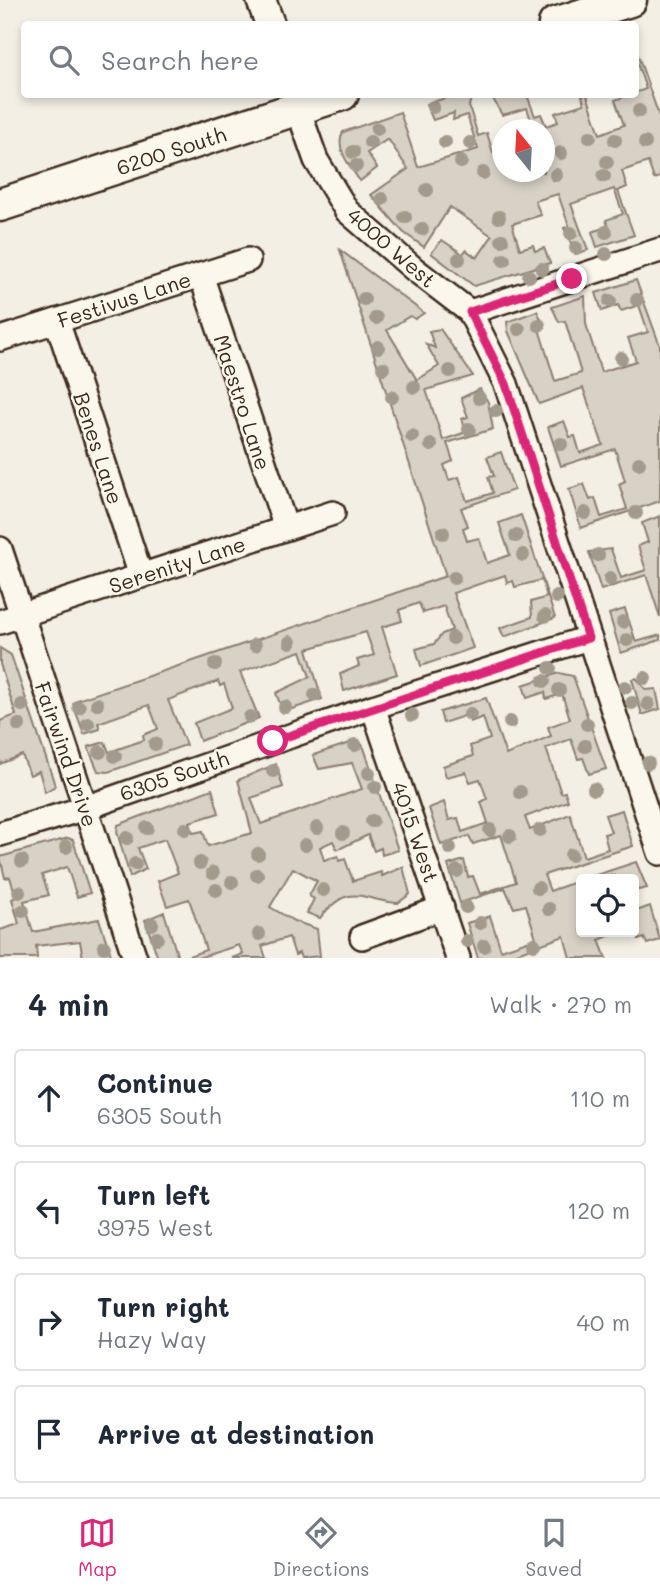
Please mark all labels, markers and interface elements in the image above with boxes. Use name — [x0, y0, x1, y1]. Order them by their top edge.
search box — [21, 21, 639, 98]
icon: search — [45, 41, 83, 79]
text: Search here — [101, 43, 259, 77]
north arrow — [492, 119, 555, 182]
street label: 6200 South — [113, 120, 229, 180]
street label: 4000 West — [342, 201, 442, 293]
route end — [556, 263, 587, 294]
street label: Festivus Lane — [54, 265, 194, 333]
street label: Maestro Lane — [208, 331, 278, 473]
street label: Benes Lane — [68, 388, 130, 508]
street label: Serenity Lane — [105, 529, 249, 599]
street label: Fairwind Drive — [30, 678, 104, 830]
route start — [257, 725, 288, 756]
street label: 6305 South — [116, 744, 232, 806]
street label: 4015 West — [386, 778, 446, 886]
map controls — [576, 874, 639, 937]
button: locate — [576, 874, 639, 937]
text: 4 min — [28, 984, 109, 1024]
text: Walk · 270 m — [489, 989, 632, 1019]
text: Continue — [97, 1066, 213, 1100]
icon: ahead — [30, 1079, 68, 1117]
text: 110 m — [570, 1083, 630, 1113]
text: 6305 South — [97, 1100, 222, 1130]
text: Turn left — [97, 1178, 210, 1212]
icon: left — [30, 1191, 68, 1229]
text: 120 m — [567, 1195, 630, 1225]
text: 3975 West — [97, 1212, 213, 1242]
text: Turn right — [97, 1290, 230, 1324]
icon: right — [30, 1303, 68, 1341]
text: 40 m — [577, 1307, 630, 1337]
text: Hazy Way — [97, 1324, 206, 1354]
icon: arrive — [30, 1415, 68, 1453]
text: Arrive at destination — [97, 1417, 374, 1451]
tab: Map — [78, 1514, 117, 1581]
tab: Directions — [273, 1514, 369, 1581]
tab: Saved — [526, 1514, 582, 1581]

